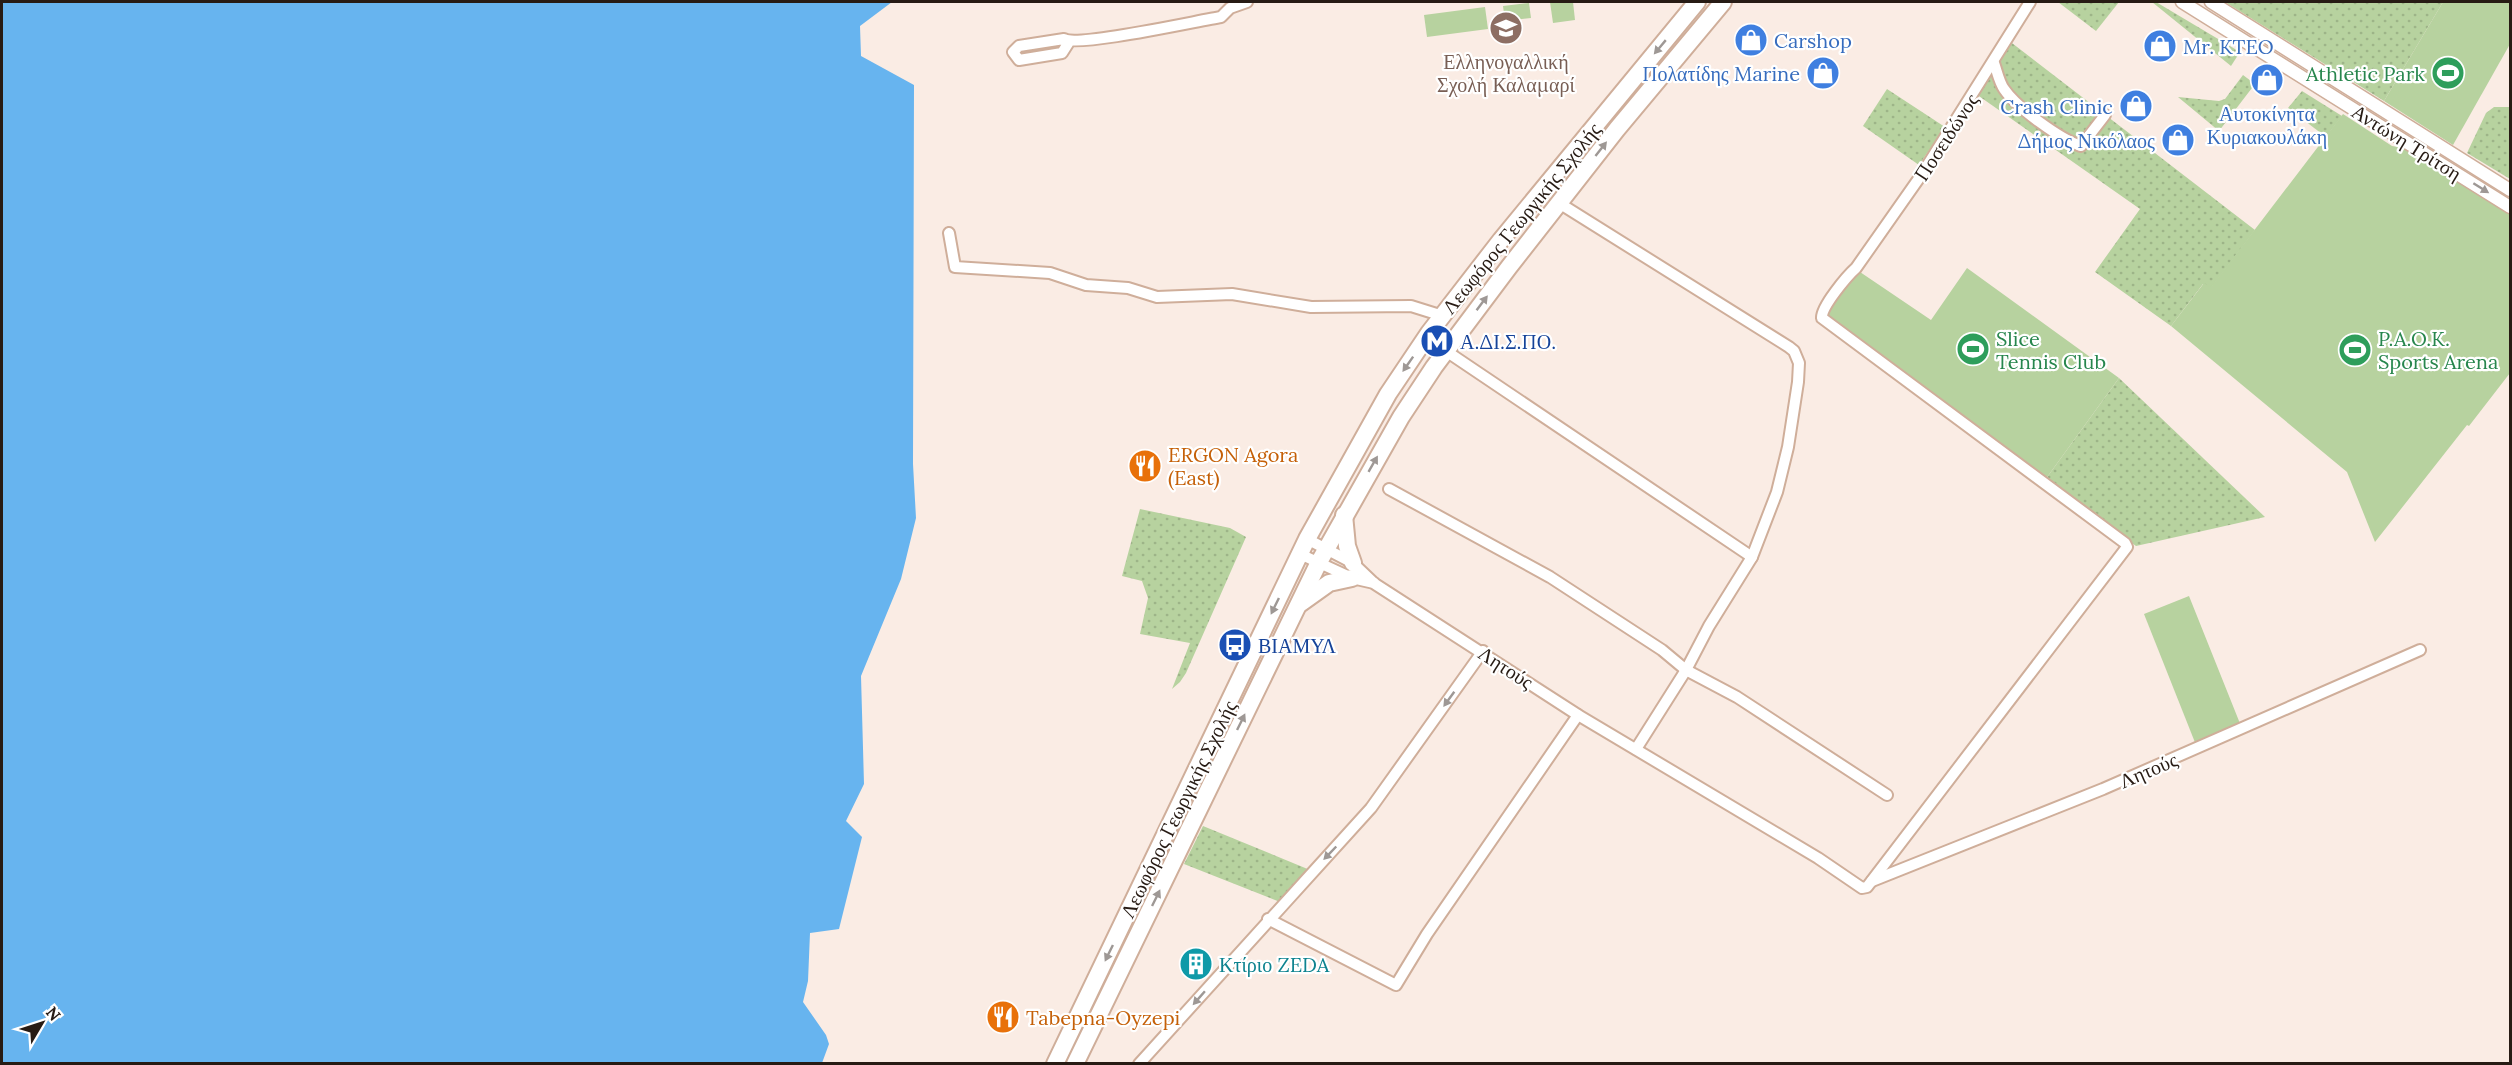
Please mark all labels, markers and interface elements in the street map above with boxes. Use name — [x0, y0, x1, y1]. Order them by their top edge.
school or university icon: Ελληνογαλλική Σχολή Καλαμαρί — [1488, 10, 1524, 46]
shop icon: Carshop — [1733, 22, 1769, 58]
place label: Carshop — [1774, 28, 1852, 53]
shop icon: Mr. KTEO — [2142, 28, 2178, 64]
place label: Mr. KTEO — [2183, 34, 2274, 59]
one-way arrow — [1653, 39, 1666, 55]
place label: Ελληνογαλλική Σχολή Καλαμαρί — [1437, 49, 1576, 97]
shop icon: Πολατίδης Marine — [1805, 55, 1841, 91]
sports icon: Athletic Park — [2430, 55, 2466, 91]
place label: Πολατίδης Marine — [1642, 61, 1800, 86]
place label: Athletic Park — [2305, 61, 2425, 86]
shop icon: Αυτοκίνητα Κυριακουλάκη — [2249, 62, 2285, 98]
street label: Ποσειδώνος — [1908, 88, 1984, 185]
shop icon: Crash Clinic — [2118, 88, 2154, 124]
place label: Crash Clinic — [2000, 94, 2113, 119]
street label: Αντώνη Τρίτση — [2347, 98, 2467, 186]
place label: Αυτοκίνητα Κυριακουλάκη — [2207, 101, 2327, 149]
street label: Λεωφόρος Γεωργικής Σχολής — [1436, 117, 1606, 319]
shop icon: Δήμος Νικόλαος — [2160, 122, 2196, 158]
place label: Δήμος Νικόλαος — [2018, 128, 2155, 153]
one-way arrow — [1595, 141, 1608, 157]
one-way arrow — [2473, 183, 2489, 194]
one-way arrow — [1475, 295, 1488, 311]
metro station icon: Α.ΔΙ.Σ.ΠΟ. — [1419, 323, 1455, 359]
place label: Slice Tennis Club — [1996, 326, 2106, 374]
place label: P.A.O.K. Sports Arena — [2378, 326, 2498, 374]
place label: Α.ΔΙ.Σ.ΠΟ. — [1460, 329, 1556, 354]
sports icon: Slice Tennis Club — [1955, 331, 1991, 367]
sports icon: P.A.O.K. Sports Arena — [2337, 332, 2373, 368]
one-way arrow — [1403, 356, 1414, 372]
place label: ERGON Agora (East) — [1168, 442, 1298, 491]
restaurant icon: ERGON Agora (East) — [1127, 448, 1163, 484]
one-way arrow — [1367, 456, 1377, 473]
one-way arrow — [1270, 598, 1279, 615]
bus stop icon: ΒΙΑΜΥΛ — [1217, 627, 1253, 663]
place label: ΒΙΑΜΥΛ — [1258, 633, 1336, 658]
street label: Λητούς — [1474, 640, 1538, 694]
one-way arrow — [1443, 691, 1455, 706]
street label: Λεωφόρος Γεωργικής Σχολής — [1114, 696, 1242, 922]
one-way arrow — [1236, 714, 1245, 731]
street label: Λητούς — [2115, 747, 2181, 793]
one-way arrow — [1323, 845, 1337, 859]
one-way arrow — [1151, 889, 1160, 906]
one-way arrow — [1104, 944, 1113, 961]
building icon: Κτίριο ZEDA — [1178, 946, 1214, 982]
place label: Κτίριο ZEDA — [1219, 952, 1330, 977]
one-way arrow — [1193, 990, 1206, 1005]
north arrow — [12, 993, 72, 1053]
restaurant icon: Tabepna-Oyzepi — [985, 999, 1021, 1035]
text: N — [42, 1002, 65, 1025]
place label: Tabepna-Oyzepi — [1026, 1005, 1180, 1030]

